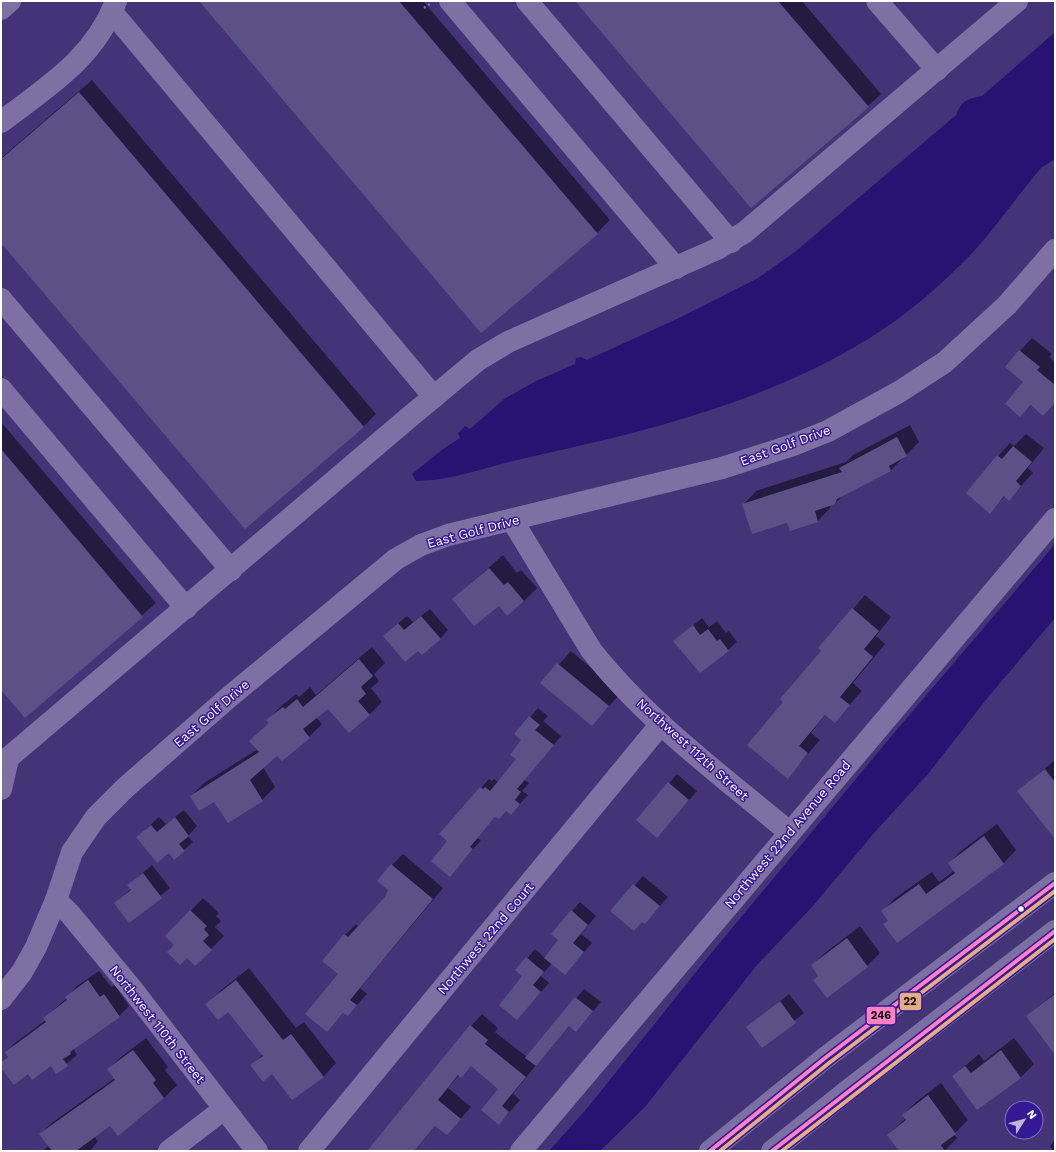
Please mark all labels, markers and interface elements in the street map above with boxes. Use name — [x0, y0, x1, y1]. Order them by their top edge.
street label: East Golf Drive — [738, 422, 832, 469]
street label: East Golf Drive — [425, 512, 521, 551]
street label: East Golf Drive — [171, 677, 252, 750]
street label: Northwest 112th Street — [634, 695, 752, 804]
street label: Northwest 22nd Avenue Road — [721, 758, 854, 911]
street label: Northwest 22nd Court — [434, 879, 537, 997]
unlabelled marker — [1016, 904, 1026, 914]
street label: Northwest 110th Street — [107, 962, 209, 1087]
line badge: 22 — [899, 992, 922, 1011]
text: 22 — [903, 995, 917, 1008]
line badge: 246 — [866, 1006, 896, 1025]
text: 246 — [871, 1009, 891, 1022]
north arrow — [1004, 1100, 1044, 1140]
text: N — [1024, 1107, 1039, 1122]

